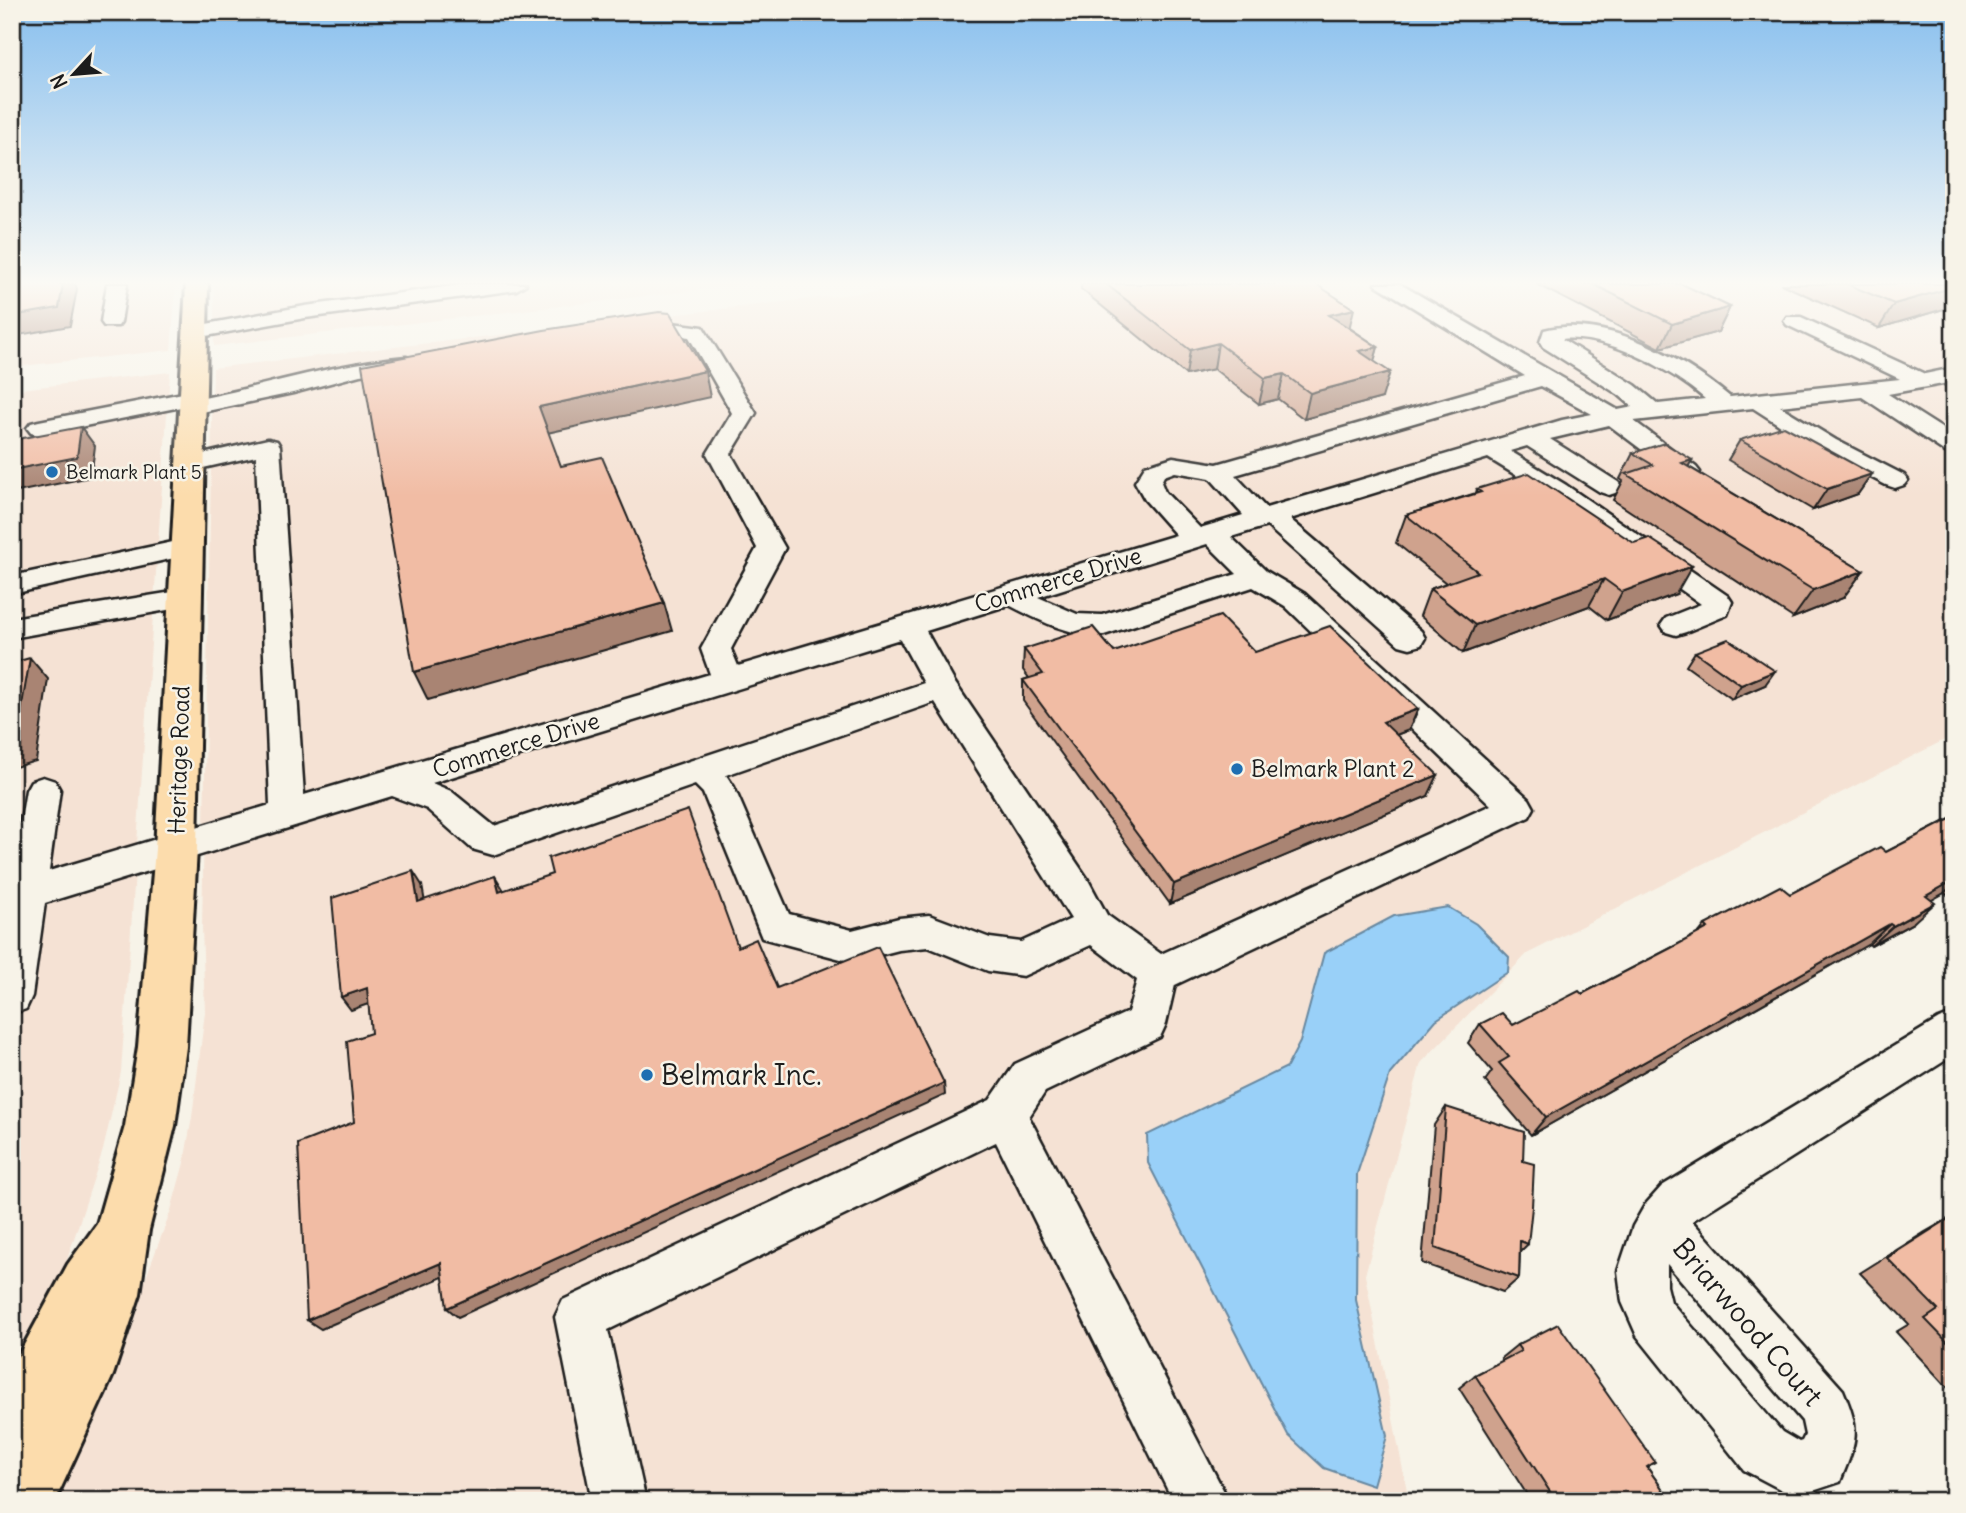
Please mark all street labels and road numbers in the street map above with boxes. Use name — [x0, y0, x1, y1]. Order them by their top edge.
street label: Commerce Drive — [971, 540, 1145, 619]
street label: Heritage Road — [161, 685, 196, 835]
street label: Commerce Drive — [429, 705, 603, 784]
street label: Briarwood Court — [1665, 1231, 1831, 1413]

